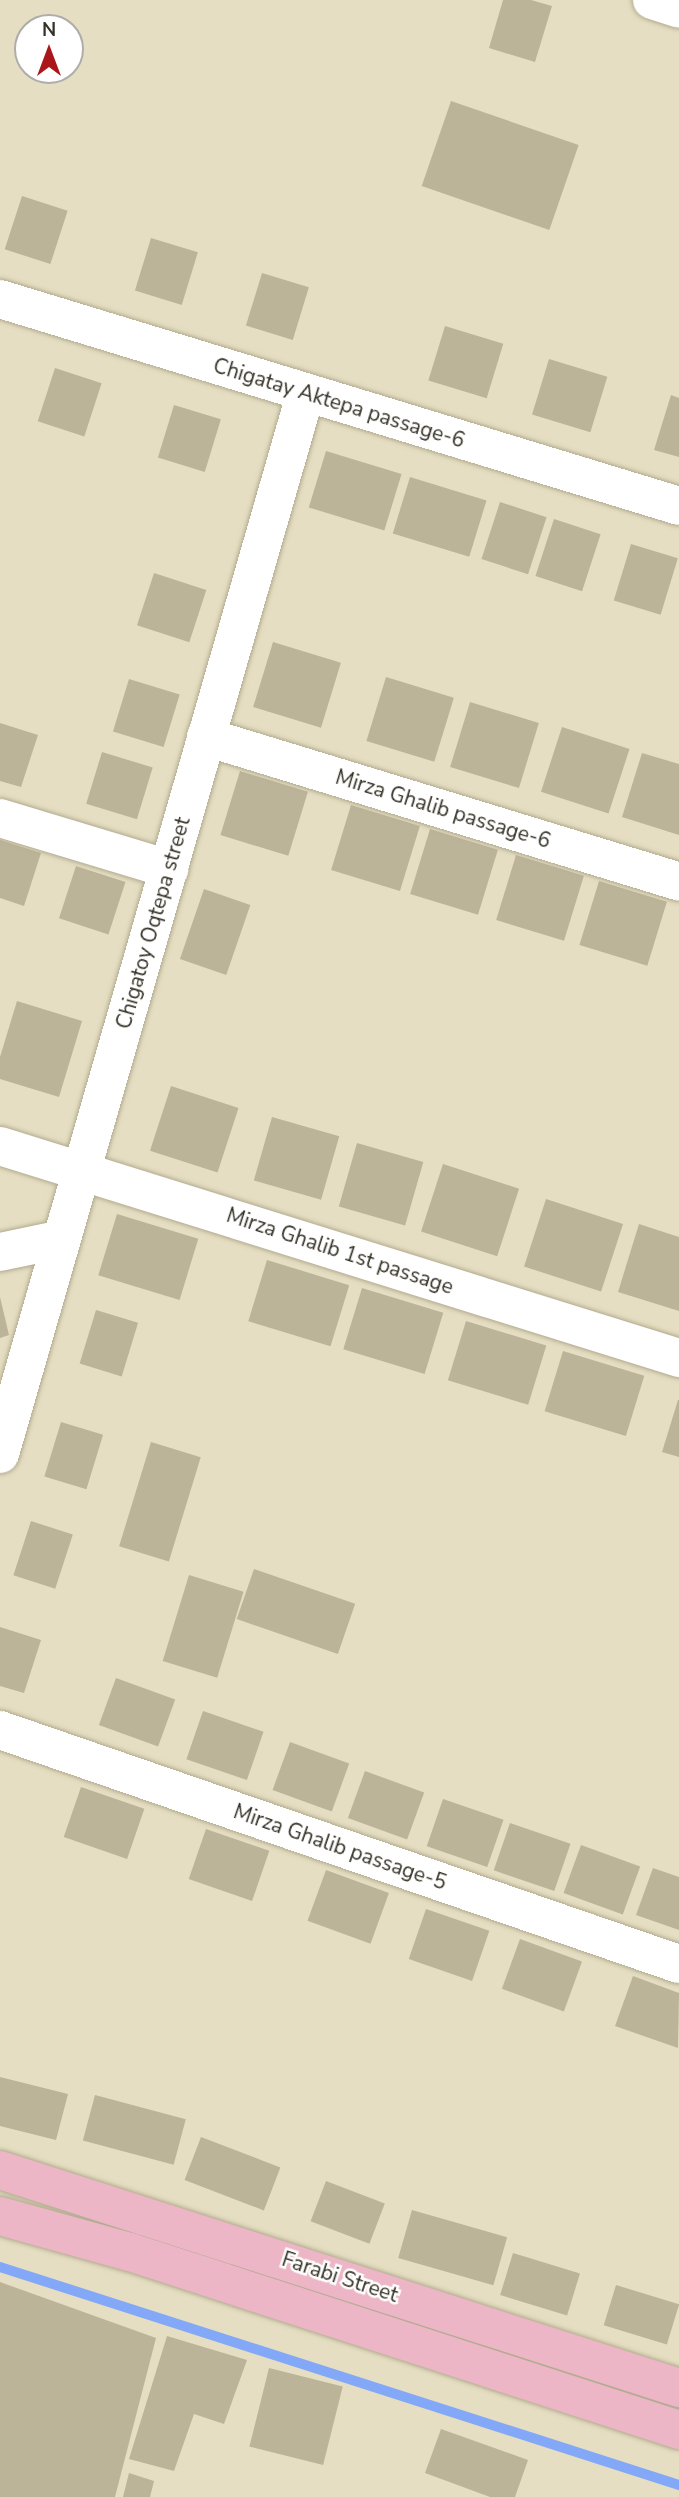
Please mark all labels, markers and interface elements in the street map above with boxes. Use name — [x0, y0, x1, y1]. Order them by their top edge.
north arrow — [14, 14, 84, 84]
text: N — [42, 17, 56, 43]
street label: Chigatay Aktepa passage-6 — [210, 353, 468, 453]
street label: Mirza Ghalib passage-6 — [332, 764, 554, 854]
street label: Chigatoy Oqtepa street — [111, 814, 195, 1032]
street label: Mirza Ghalib 1st passage — [223, 1202, 457, 1300]
street label: Mirza Ghalib passage-5 — [230, 1799, 450, 1895]
street label: Farabi Street — [279, 2246, 401, 2308]

